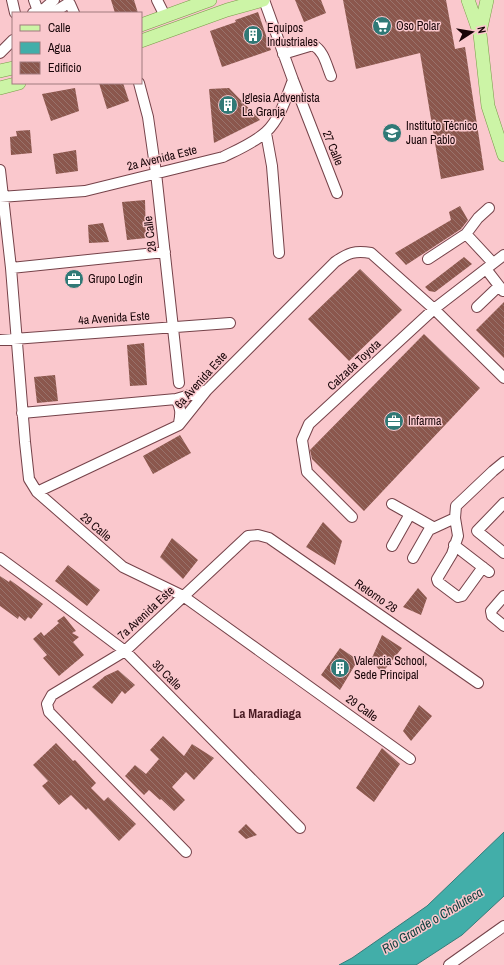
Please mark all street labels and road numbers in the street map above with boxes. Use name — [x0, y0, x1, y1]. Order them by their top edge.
street label: 27 Calle — [319, 128, 347, 168]
street label: 2a Avenida Este — [125, 142, 199, 174]
street label: 28 Calle — [140, 215, 160, 253]
street label: 4a Avenida Este — [78, 308, 150, 328]
street label: Calzada Toyota — [324, 336, 385, 394]
street label: 6a Avenida Este — [171, 348, 231, 412]
street label: 29 Calle — [77, 509, 115, 545]
street label: Retorno 28 — [351, 575, 401, 617]
street label: 7a Avenida Este — [114, 583, 178, 643]
street label: 30 Calle — [149, 657, 185, 693]
street label: 29 Calle — [343, 691, 381, 725]

